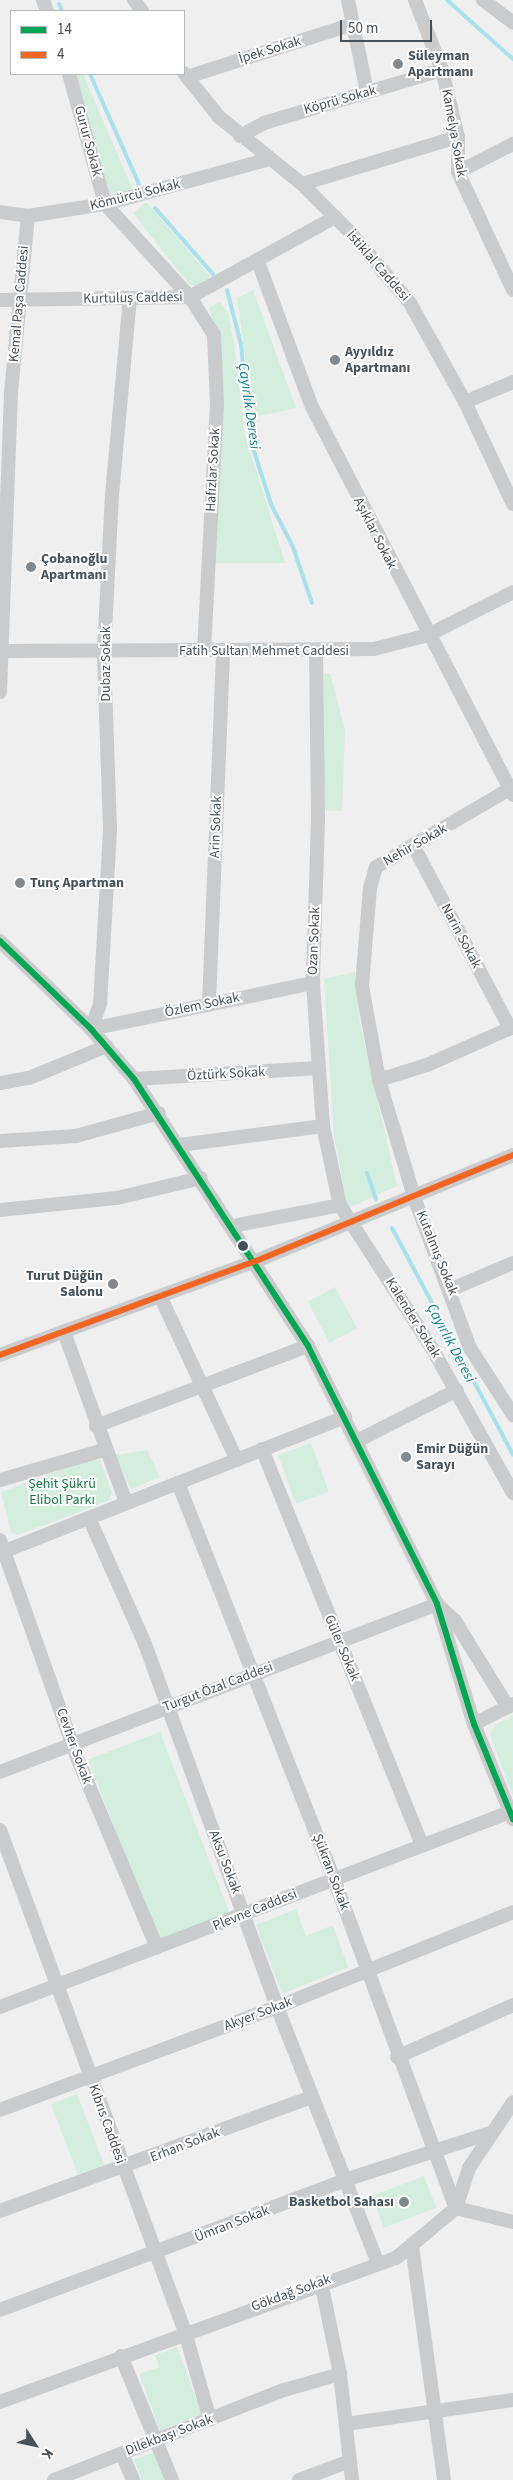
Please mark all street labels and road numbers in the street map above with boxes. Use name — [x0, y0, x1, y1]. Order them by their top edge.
street label: İpek Sokak — [237, 33, 303, 67]
street label: Köprü Sokak — [302, 82, 378, 118]
street label: Kamelya Sokak — [438, 88, 470, 178]
street label: Gurur Sokak — [71, 104, 105, 178]
street label: Kömürcü Sokak — [88, 176, 182, 214]
street label: İstiklal Caddesi — [343, 227, 413, 305]
street label: Kemal Paşa Caddesi — [6, 245, 32, 363]
street label: Kurtuluş Caddesi — [83, 289, 183, 307]
street label: Hafızlar Sokak — [202, 428, 224, 512]
street label: Aşıklar Sokak — [350, 494, 400, 572]
street label: Dubaz Sokak — [98, 626, 114, 702]
street label: Fatih Sultan Mehmet Caddesi — [179, 643, 349, 659]
street label: Arin Sokak — [207, 796, 225, 858]
street label: Nehir Sokak — [380, 820, 450, 870]
street label: Narin Sokak — [437, 901, 485, 971]
street label: Ozan Sokak — [304, 907, 324, 975]
street label: Özlem Sokak — [163, 989, 241, 1021]
street label: Öztürk Sokak — [187, 1064, 265, 1084]
street label: Kutalmış Sokak — [412, 1208, 462, 1298]
street label: Kalender Sokak — [382, 1275, 444, 1361]
street label: Güler Sokak — [321, 1612, 363, 1684]
street label: Turgut Özal Caddesi — [161, 1658, 275, 1716]
street label: Cevher Sokak — [52, 1706, 96, 1786]
street label: Aksu Sokak — [205, 1828, 245, 1896]
street label: Şükran Sokak — [309, 1832, 353, 1912]
street label: Plevne Caddesi — [210, 1885, 300, 1935]
street label: Akyer Sokak — [222, 1993, 294, 2035]
street label: Kıbrıs Caddesi — [85, 2082, 129, 2166]
street label: Erhan Sokak — [148, 2124, 222, 2166]
street label: Ümran Sokak — [192, 2202, 272, 2246]
street label: Gökdağ Sokak — [249, 2271, 333, 2315]
street label: Dilekbaşı Sokak — [123, 2411, 215, 2459]

